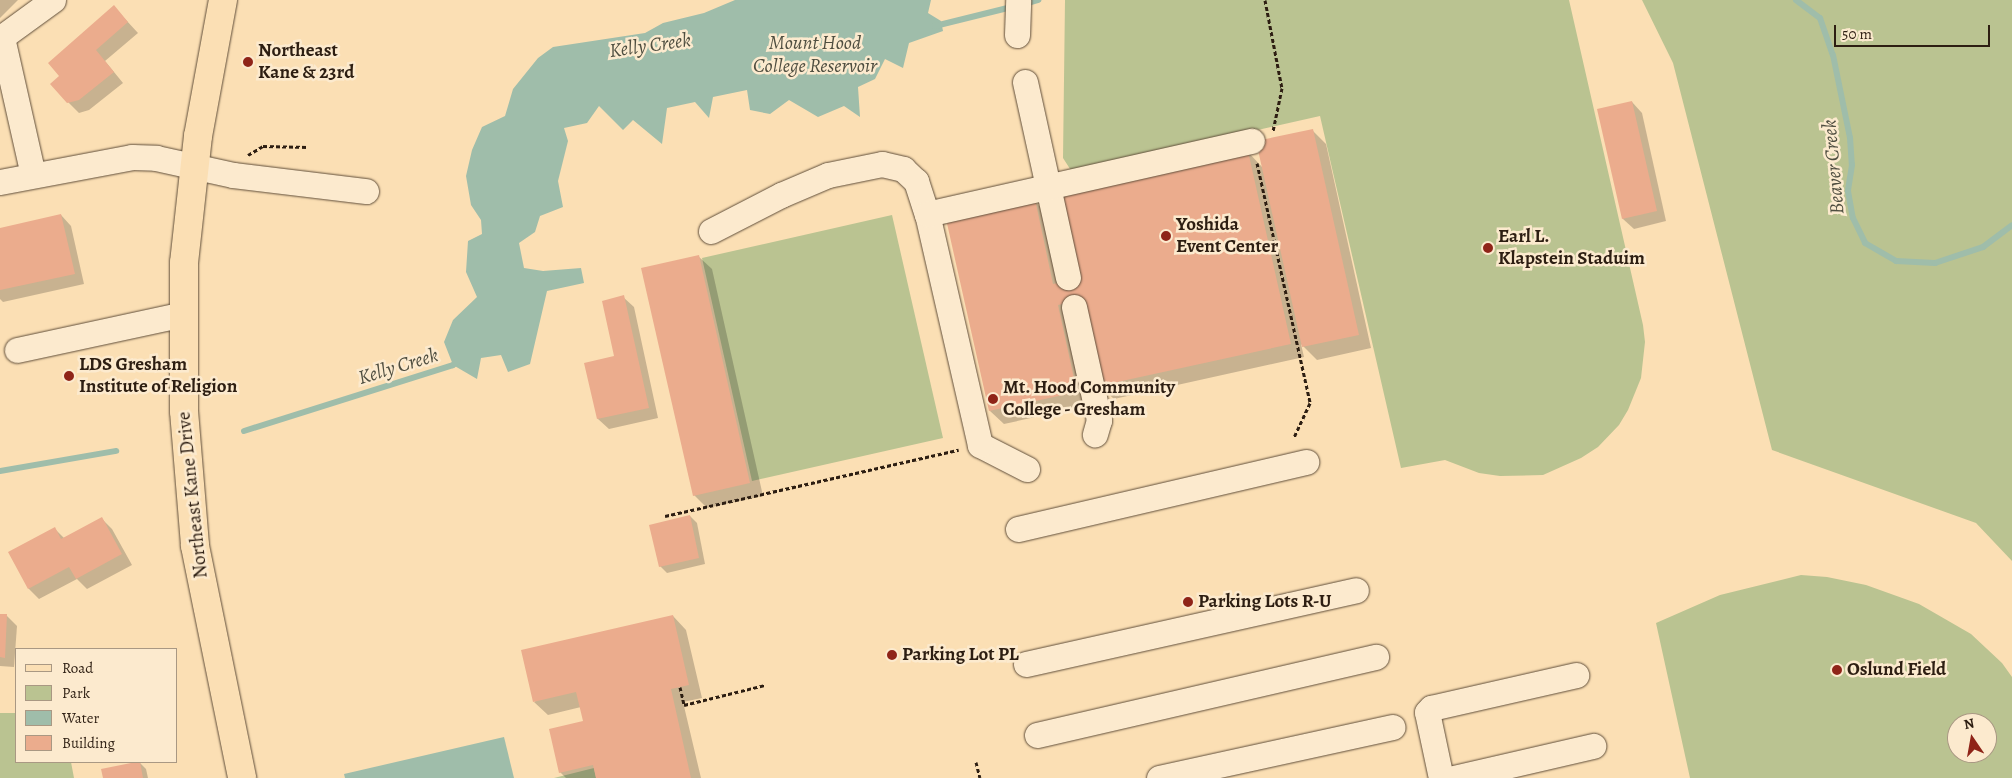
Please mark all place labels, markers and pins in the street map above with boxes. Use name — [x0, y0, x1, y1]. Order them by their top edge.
place label: Northeast Kane & 23rd — [258, 40, 354, 84]
marker: Northeast Kane & 23rd — [242, 56, 254, 68]
place label: Yoshida Event Center — [1176, 214, 1278, 258]
place label: Earl L. Klapstein Staduim — [1498, 226, 1645, 270]
marker: Yoshida Event Center — [1160, 230, 1172, 242]
marker: Earl L. Klapstein Staduim — [1482, 242, 1494, 254]
place label: LDS Gresham Institute of Religion — [79, 354, 237, 398]
marker: LDS Gresham Institute of Religion — [63, 370, 75, 382]
place label: Mt. Hood Community College - Gresham — [1003, 377, 1176, 421]
marker: Mt. Hood Community College - Gresham — [987, 393, 999, 405]
place label: Parking Lots R-U — [1198, 591, 1331, 613]
marker: Parking Lots R-U — [1182, 596, 1194, 608]
place label: Parking Lot PL — [902, 644, 1019, 666]
marker: Parking Lot PL — [886, 649, 898, 661]
place label: Oslund Field — [1847, 659, 1946, 681]
marker: Oslund Field — [1831, 664, 1843, 676]

